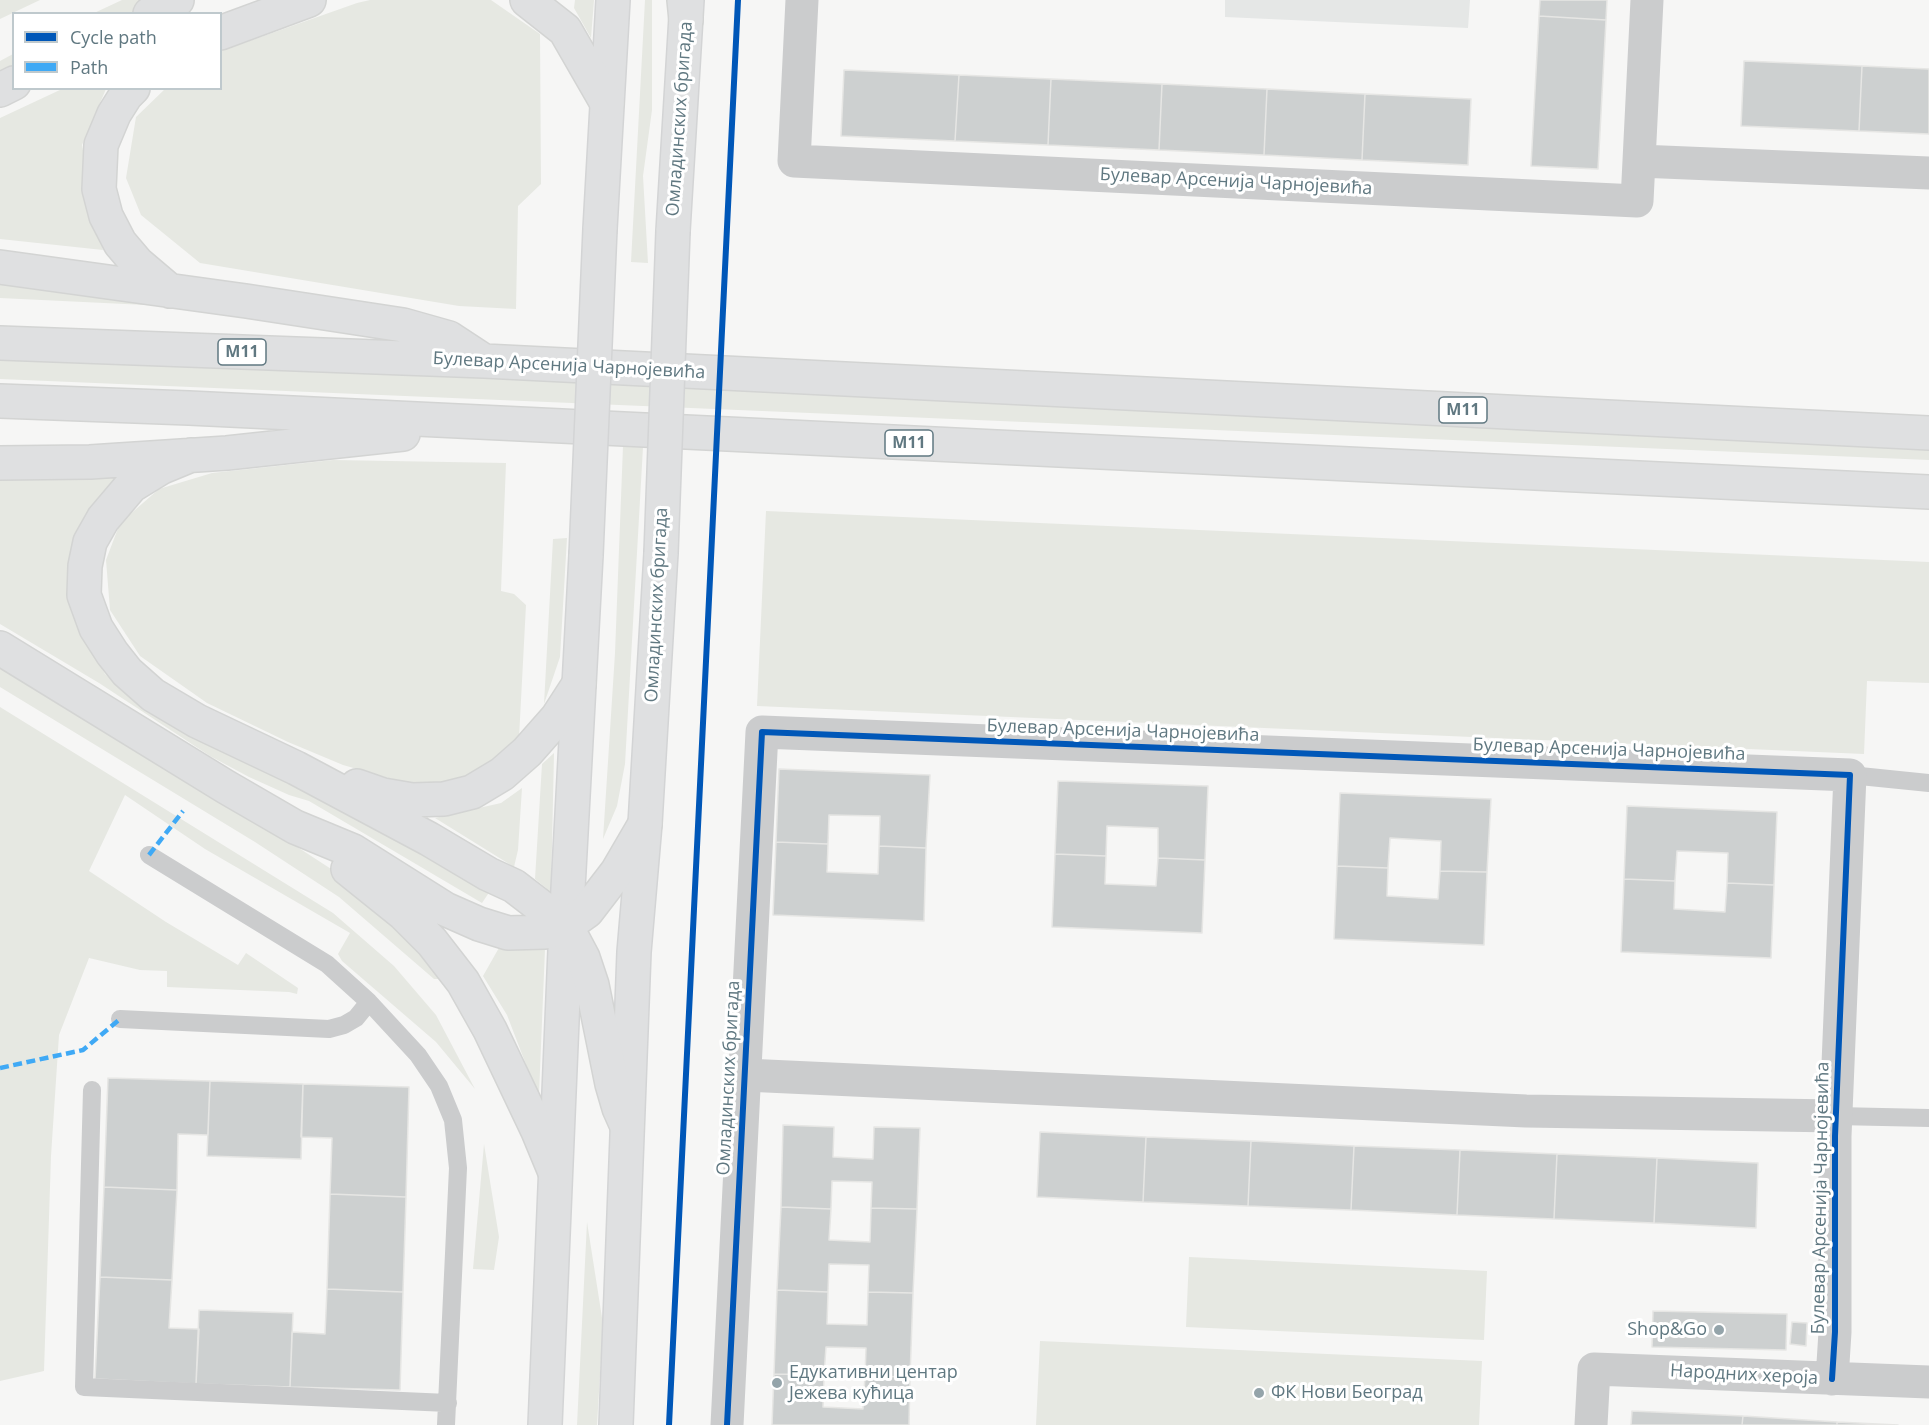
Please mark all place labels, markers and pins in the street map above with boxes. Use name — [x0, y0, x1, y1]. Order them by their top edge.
place label: Shop&Go — [1627, 1319, 1707, 1341]
marker: Shop&Go — [1712, 1323, 1726, 1337]
place label: Едукативни центар Јежева кућица — [789, 1362, 958, 1404]
marker: Едукативни центар Јежева кућица — [770, 1376, 784, 1390]
place label: ФК Нови Београд — [1271, 1382, 1423, 1404]
marker: ФК Нови Београд — [1252, 1386, 1266, 1400]

